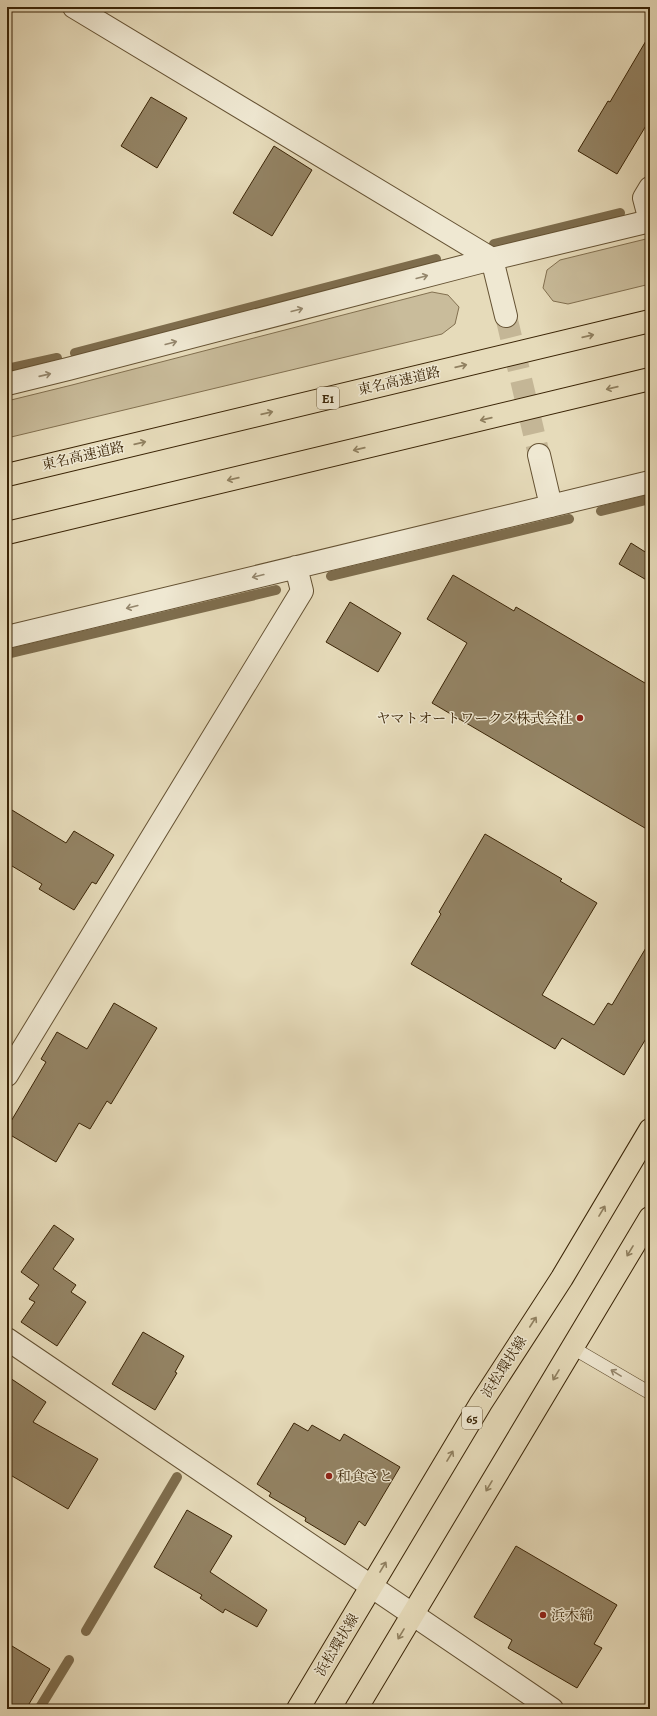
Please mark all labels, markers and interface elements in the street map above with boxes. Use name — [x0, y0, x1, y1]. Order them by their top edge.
one-way arrow — [416, 273, 429, 280]
one-way arrow — [290, 306, 303, 313]
one-way arrow — [581, 331, 594, 339]
one-way arrow — [164, 338, 177, 346]
street label: 東名高速道路 — [356, 362, 442, 400]
one-way arrow — [454, 362, 467, 369]
one-way arrow — [38, 370, 51, 378]
one-way arrow — [606, 385, 619, 393]
road number: E1 — [317, 387, 339, 409]
one-way arrow — [260, 408, 273, 416]
one-way arrow — [479, 415, 492, 423]
street label: 東名高速道路 — [40, 437, 126, 475]
one-way arrow — [133, 438, 146, 446]
one-way arrow — [353, 445, 366, 453]
one-way arrow — [227, 476, 240, 483]
one-way arrow — [252, 573, 265, 581]
one-way arrow — [126, 604, 139, 611]
place label: ヤマトオートワークス株式会社 — [377, 709, 572, 728]
marker: ヤマトオートワークス株式会社 — [575, 713, 585, 723]
one-way arrow — [598, 1205, 606, 1217]
one-way arrow — [626, 1245, 634, 1256]
one-way arrow — [530, 1316, 538, 1328]
street label: 浜松環状線 — [477, 1332, 531, 1402]
one-way arrow — [552, 1369, 560, 1381]
one-way arrow — [610, 1369, 622, 1377]
road number: 65 — [462, 1407, 482, 1429]
one-way arrow — [446, 1450, 454, 1462]
place label: 和食さと — [337, 1467, 393, 1486]
marker: 和食さと — [324, 1471, 334, 1481]
one-way arrow — [485, 1480, 493, 1492]
one-way arrow — [379, 1561, 387, 1573]
place label: 浜木綿 — [551, 1606, 593, 1625]
street label: 浜松環状線 — [311, 1610, 363, 1680]
marker: 浜木綿 — [538, 1610, 548, 1620]
one-way arrow — [397, 1628, 405, 1640]

